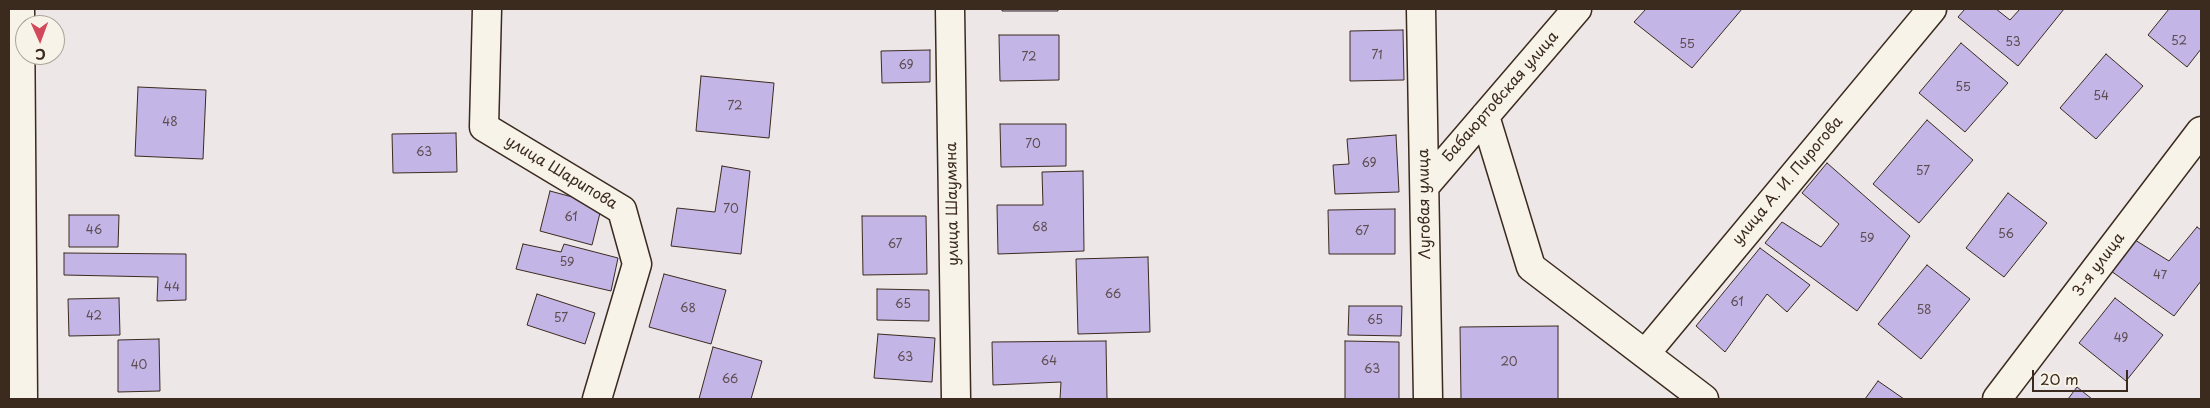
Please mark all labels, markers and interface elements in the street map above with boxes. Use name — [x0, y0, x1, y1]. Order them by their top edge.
north arrow — [15, 15, 65, 65]
street label: Бабаюртовская улица — [1439, 28, 1563, 166]
house number: 52 — [2171, 35, 2187, 49]
house number: 53 — [2005, 36, 2021, 50]
house number: 55 — [1679, 38, 1695, 52]
text: С — [35, 44, 46, 65]
house number: 71 — [1371, 49, 1383, 63]
house number: 72 — [1021, 51, 1037, 65]
house number: 69 — [898, 59, 914, 73]
house number: 55 — [1955, 81, 1971, 95]
house number: 54 — [2093, 90, 2109, 104]
house number: 72 — [727, 100, 743, 114]
street label: улица А. И. Пирогова — [1729, 113, 1847, 249]
house number: 48 — [162, 116, 178, 130]
street label: улица Шарипова — [502, 132, 620, 214]
house number: 70 — [1025, 138, 1041, 152]
street label: улица Шаумяна — [943, 142, 963, 266]
house number: 63 — [416, 146, 432, 160]
street label: Луговая улица — [1415, 148, 1435, 260]
house number: 69 — [1361, 157, 1377, 171]
house number: 57 — [1916, 165, 1930, 179]
house number: 70 — [723, 203, 739, 217]
house number: 61 — [564, 211, 578, 225]
house number: 68 — [1032, 221, 1048, 235]
house number: 46 — [86, 224, 102, 238]
house number: 67 — [1355, 225, 1369, 239]
house number: 56 — [1998, 228, 2014, 242]
street label: 3-я улица — [2069, 230, 2129, 300]
house number: 59 — [1860, 232, 1874, 246]
house number: 67 — [888, 238, 902, 252]
house number: 59 — [560, 256, 574, 270]
house number: 47 — [2153, 269, 2167, 283]
house number: 44 — [164, 281, 180, 295]
house number: 66 — [1105, 288, 1121, 302]
house number: 61 — [1730, 296, 1744, 310]
house number: 65 — [895, 298, 911, 312]
house number: 68 — [680, 302, 696, 316]
house number: 58 — [1916, 304, 1932, 318]
house number: 42 — [86, 310, 102, 324]
house number: 57 — [554, 312, 568, 326]
house number: 65 — [1367, 314, 1383, 328]
house number: 49 — [2114, 332, 2128, 346]
house number: 63 — [897, 351, 913, 365]
house number: 64 — [1041, 355, 1057, 369]
house number: 20 — [1500, 356, 1518, 370]
house number: 40 — [131, 359, 147, 373]
scale bar — [2035, 360, 2131, 392]
house number: 63 — [1364, 363, 1380, 377]
text: 20 m — [2040, 367, 2079, 390]
house number: 66 — [722, 373, 738, 387]

